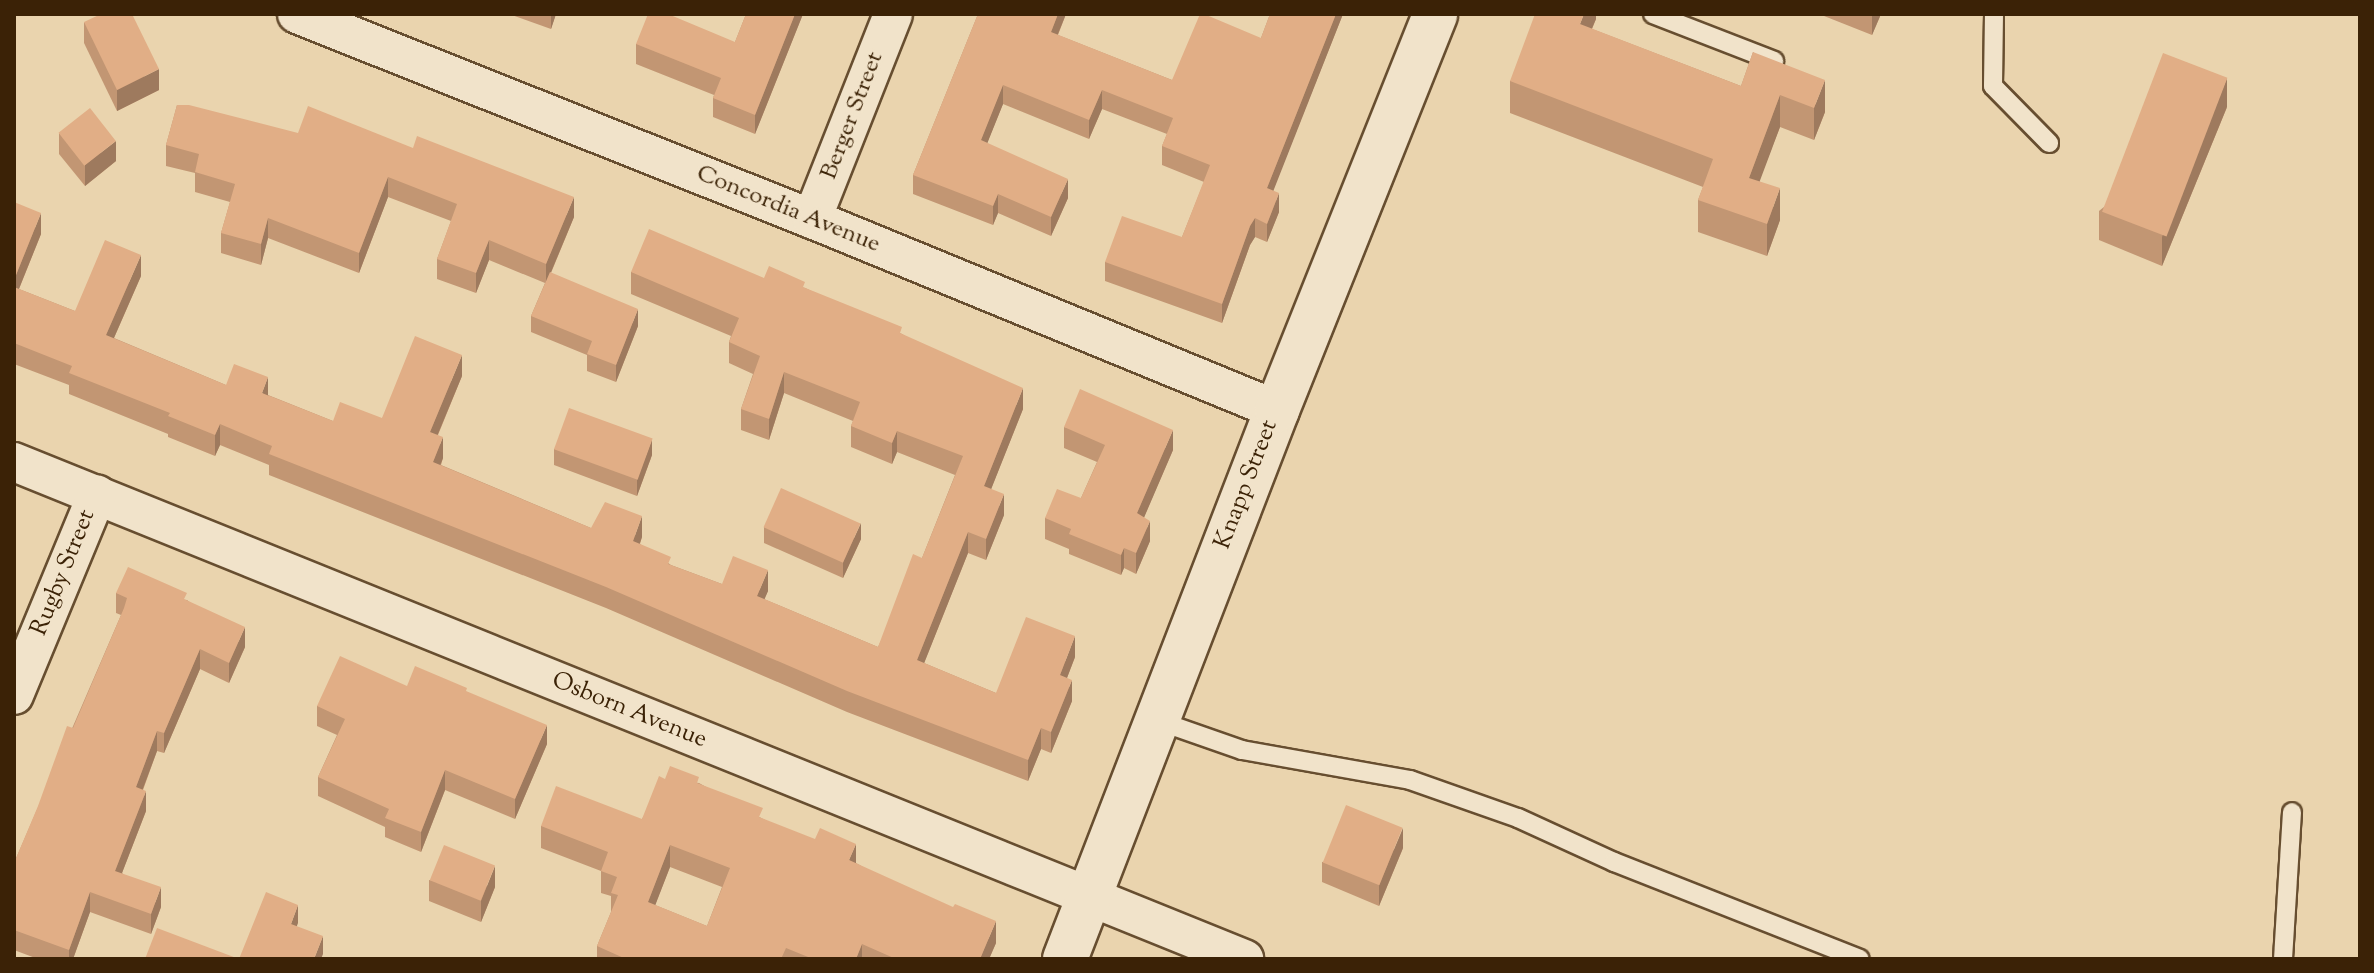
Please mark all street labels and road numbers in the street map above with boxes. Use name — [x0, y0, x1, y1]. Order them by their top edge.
street label: Berger Street — [816, 48, 890, 184]
street label: Concordia Avenue — [692, 160, 884, 260]
street label: Knapp Street — [1209, 416, 1285, 554]
street label: Rugby Street — [26, 506, 102, 640]
street label: Osborn Avenue — [547, 667, 711, 755]

